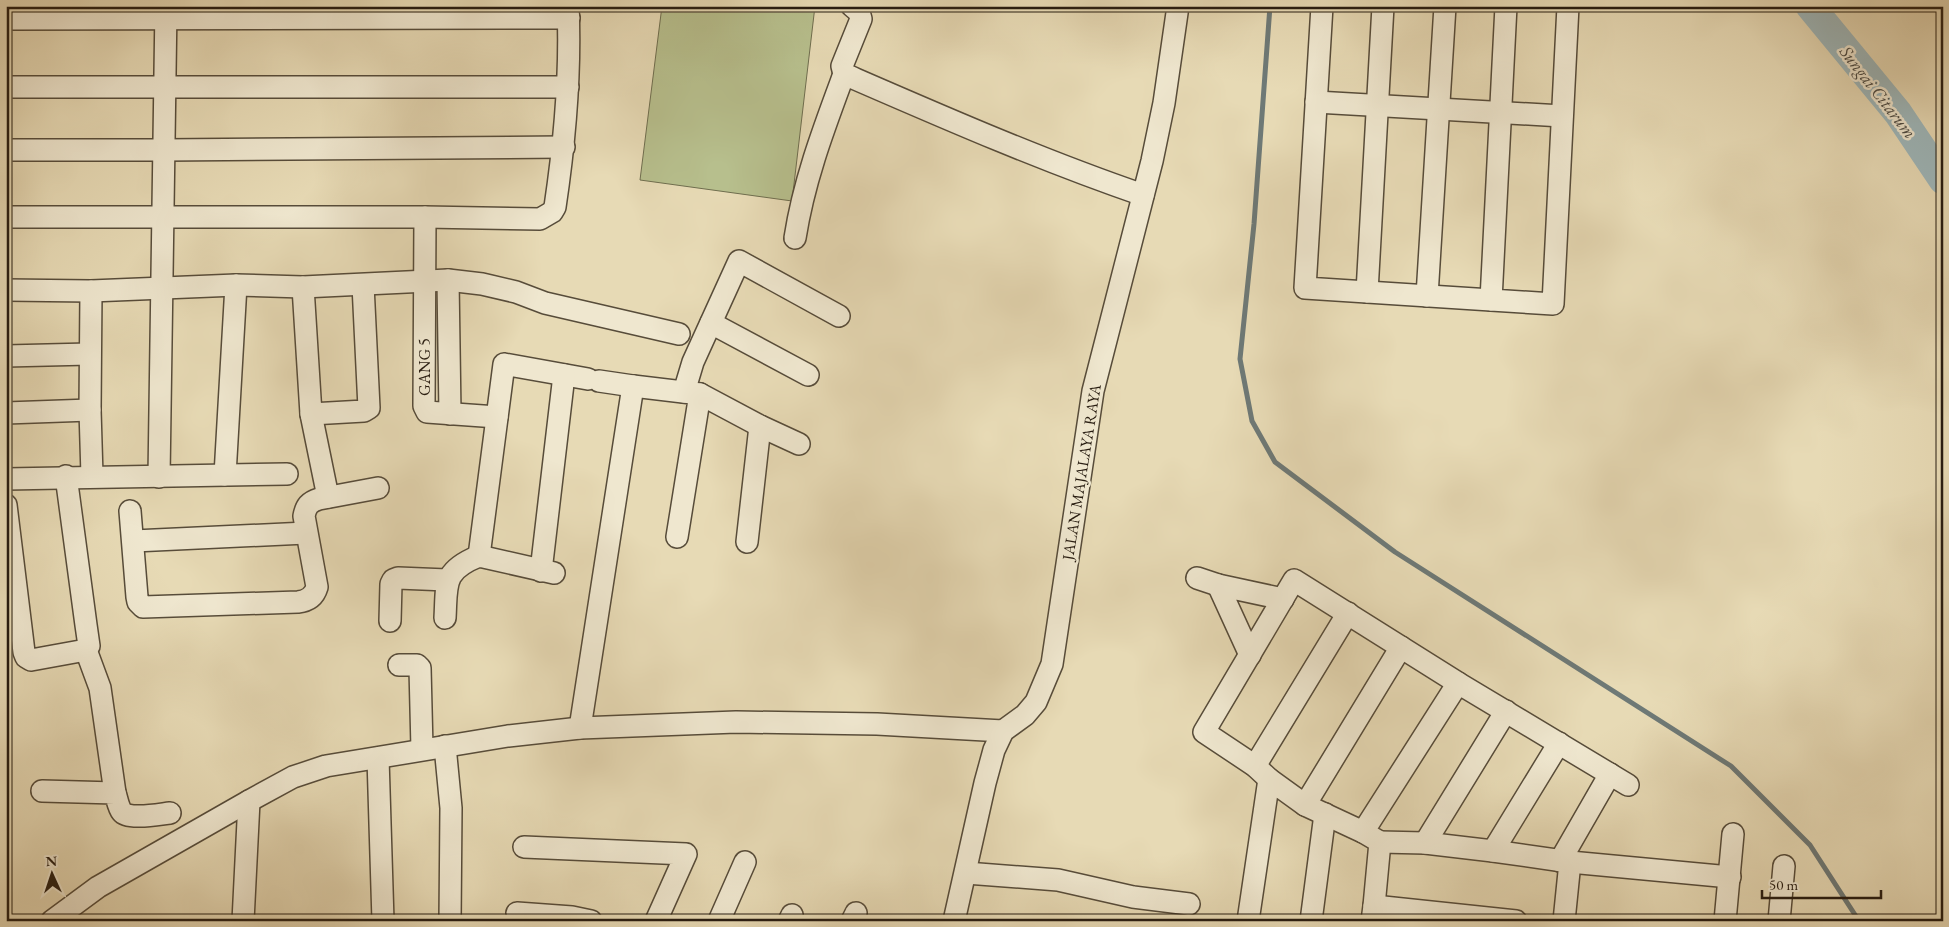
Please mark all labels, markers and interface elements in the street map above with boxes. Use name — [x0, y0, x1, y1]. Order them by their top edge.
water label: Sungai Citarum — [1834, 40, 1922, 143]
street label: GANG 5 — [414, 338, 435, 396]
street label: JALAN MAJALAYA RAYA — [1057, 382, 1106, 564]
north arrow — [28, 850, 78, 900]
text: N — [45, 852, 58, 870]
scale bar — [1762, 867, 1880, 899]
text: 50 m — [1769, 875, 1798, 894]

